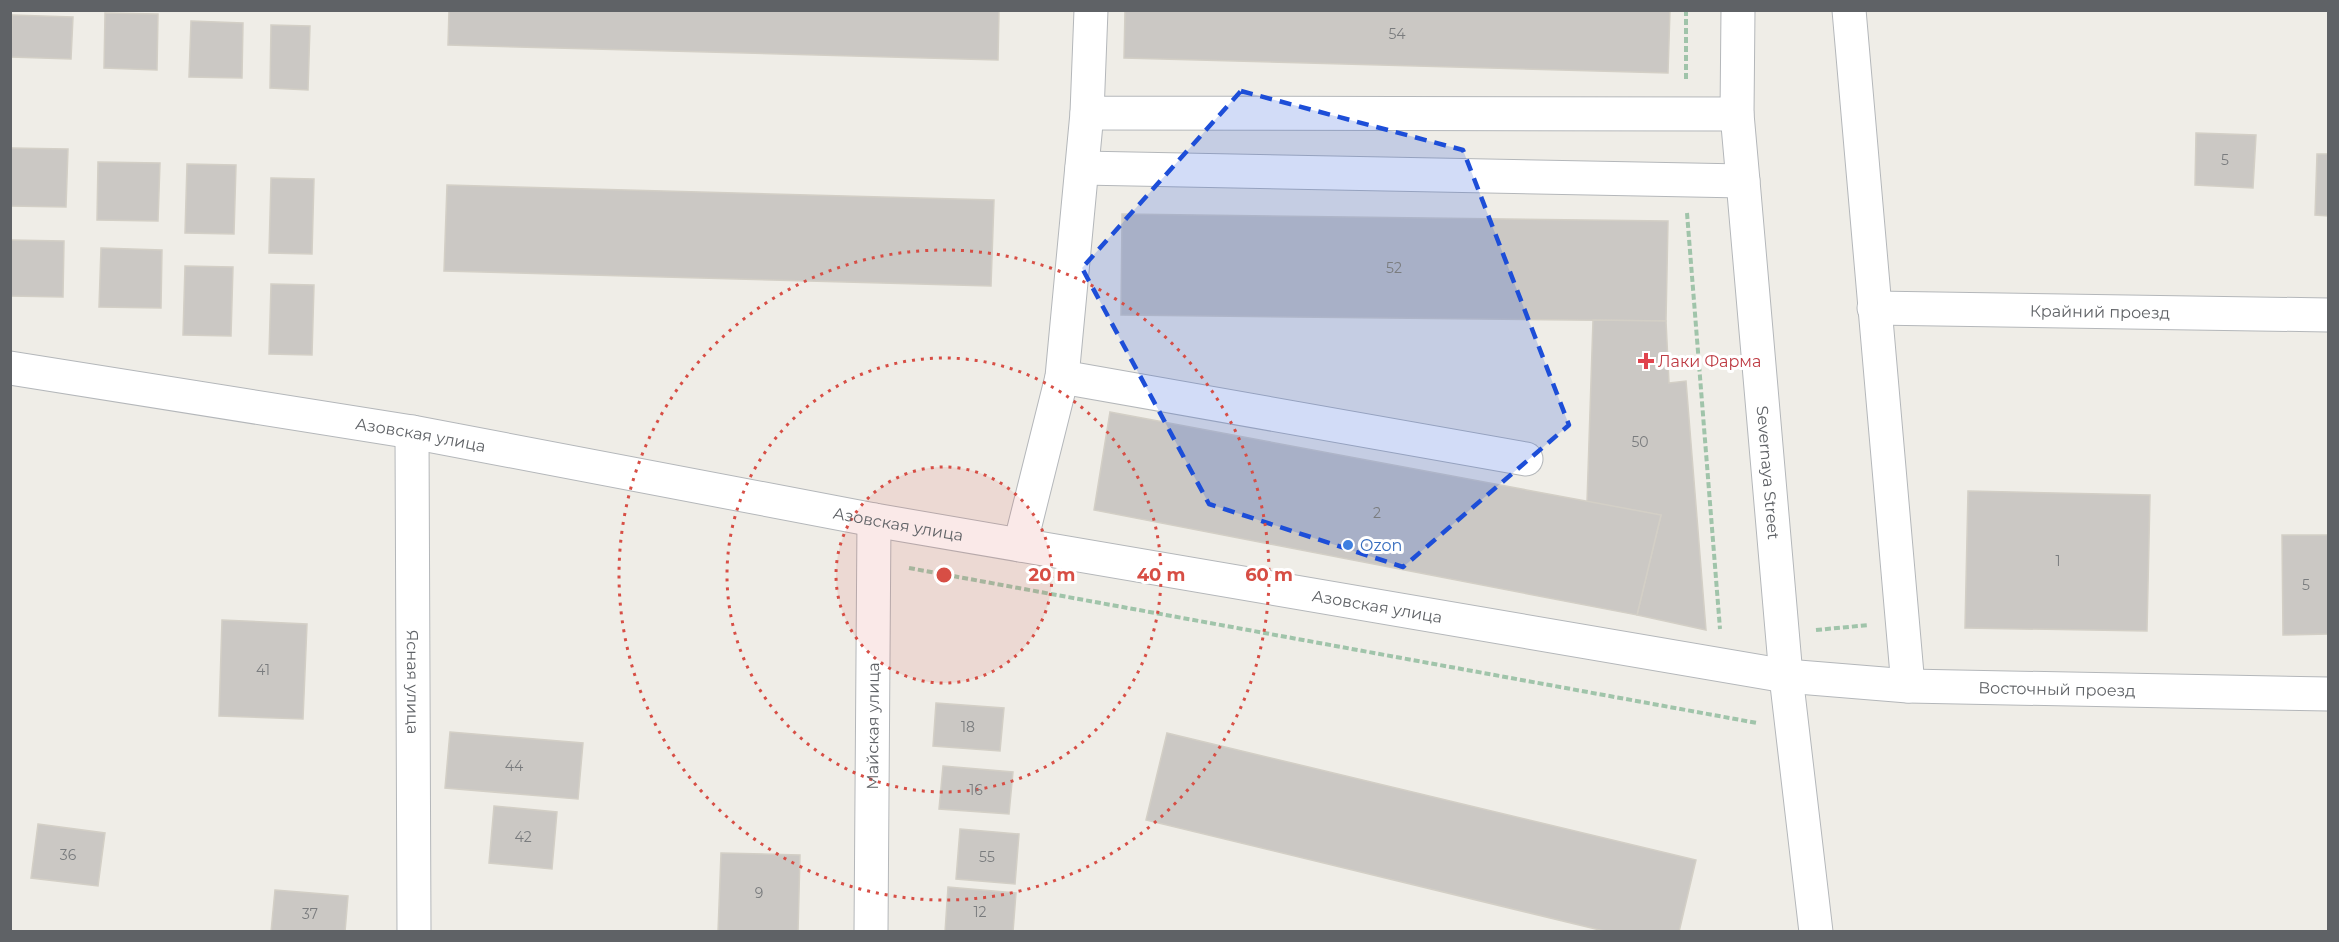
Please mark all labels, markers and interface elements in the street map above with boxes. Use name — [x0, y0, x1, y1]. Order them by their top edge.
house number: 54 — [1388, 25, 1406, 43]
house number: 5 — [2221, 151, 2229, 169]
house number: 52 — [1386, 259, 1402, 277]
street label: Крайний проезд — [2030, 301, 2170, 323]
place label: Лаки Фарма — [1658, 352, 1761, 371]
marker: Лаки Фарма — [1639, 354, 1653, 368]
street label: Severnaya Street — [1753, 405, 1783, 541]
street label: Азовская улица — [354, 414, 487, 456]
house number: 50 — [1631, 433, 1649, 451]
street label: Азовская улица — [832, 503, 965, 545]
house number: 2 — [1373, 504, 1381, 522]
place label: Ozon — [1360, 536, 1402, 555]
marker: Ozon — [1341, 538, 1355, 552]
house number: 1 — [2055, 552, 2061, 570]
text: 20 m — [1029, 564, 1075, 586]
text: 40 m — [1137, 564, 1185, 586]
text: 60 m — [1245, 564, 1293, 586]
centre of rings — [934, 565, 954, 585]
house number: 5 — [2302, 576, 2310, 594]
street label: Азовская улица — [1311, 586, 1444, 627]
street label: Ясная улица — [403, 630, 422, 734]
house number: 41 — [256, 661, 270, 679]
street label: Майская улица — [863, 662, 883, 790]
street label: Восточный проезд — [1978, 678, 2136, 700]
house number: 18 — [961, 718, 975, 736]
house number: 44 — [505, 757, 524, 775]
house number: 16 — [969, 781, 983, 799]
house number: 42 — [514, 828, 532, 846]
house number: 36 — [60, 846, 77, 864]
house number: 55 — [979, 848, 995, 866]
house number: 9 — [755, 884, 763, 902]
house number: 12 — [973, 903, 987, 921]
house number: 37 — [302, 905, 318, 923]

